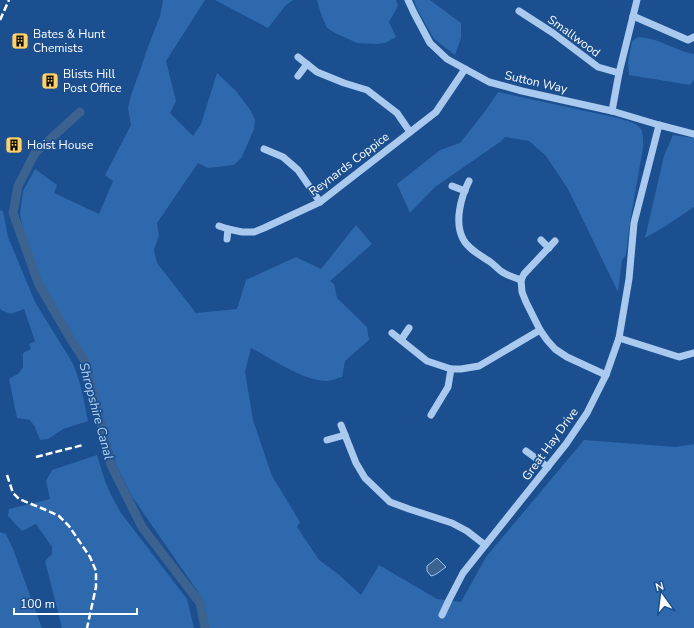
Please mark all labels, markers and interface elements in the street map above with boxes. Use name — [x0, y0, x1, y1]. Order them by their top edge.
street label: Smallwood — [544, 12, 604, 60]
place label: Bates & Hunt Chemists — [33, 26, 106, 56]
building icon: Bates & Hunt Chemists — [10, 31, 30, 51]
place label: Blists Hill Post Office — [63, 66, 122, 96]
street label: Sutton Way — [503, 67, 570, 97]
building icon: Blists Hill Post Office — [40, 71, 60, 91]
street label: Reynards Coppice — [306, 129, 392, 199]
building icon: Hoist House — [4, 135, 24, 155]
place label: Hoist House — [27, 137, 93, 153]
water label: Shropshire Canal — [74, 361, 118, 462]
street label: Great Hay Drive — [518, 404, 582, 484]
north arrow — [642, 576, 682, 616]
text: N — [654, 579, 666, 595]
scale bar — [14, 590, 137, 616]
text: 100 m — [20, 596, 55, 612]

